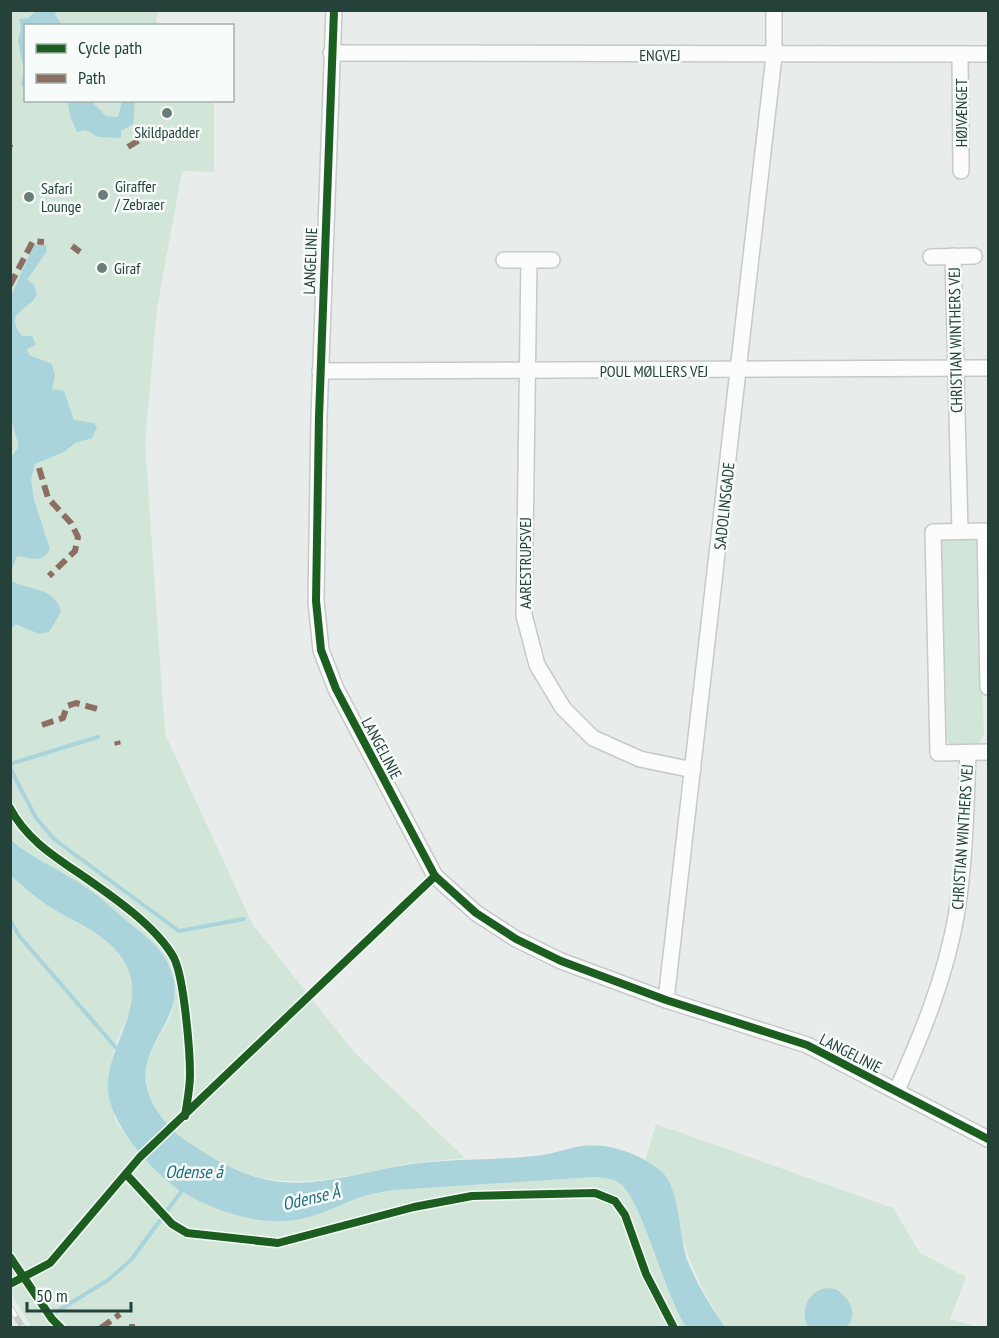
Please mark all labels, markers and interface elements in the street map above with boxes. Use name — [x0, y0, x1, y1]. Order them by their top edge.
legend — [24, 24, 234, 102]
text: Cycle path — [78, 36, 142, 59]
street label: ENGVEJ — [639, 45, 681, 65]
text: Path — [78, 66, 106, 89]
street label: HØJVÆNGET — [951, 79, 971, 147]
marker: Skildpadder — [160, 106, 174, 120]
place label: Skildpadder — [134, 122, 200, 142]
place label: Giraffer / Zebraer — [114, 176, 165, 214]
place label: Safari Lounge — [41, 178, 81, 216]
marker: Giraffer / Zebraer — [96, 188, 110, 202]
marker: Safari Lounge — [22, 190, 36, 204]
street label: LANGELINIE — [299, 227, 321, 295]
place label: Giraf — [114, 258, 141, 278]
marker: Giraf — [95, 261, 109, 275]
street label: CHRISTIAN WINTHERS VEJ — [944, 267, 966, 413]
street label: POUL MØLLERS VEJ — [600, 361, 708, 381]
street label: SADOLINSGADE — [709, 461, 739, 551]
street label: AARESTRUPSVEJ — [515, 517, 535, 609]
street label: LANGELINIE — [357, 714, 407, 782]
street label: CHRISTIAN WINTHERS VEJ — [947, 764, 977, 910]
street label: LANGELINIE — [817, 1029, 886, 1077]
water label: Odense å — [165, 1160, 225, 1183]
water label: Odense Å — [280, 1179, 343, 1215]
scale bar — [27, 1275, 130, 1313]
text: 50 m — [36, 1284, 68, 1307]

